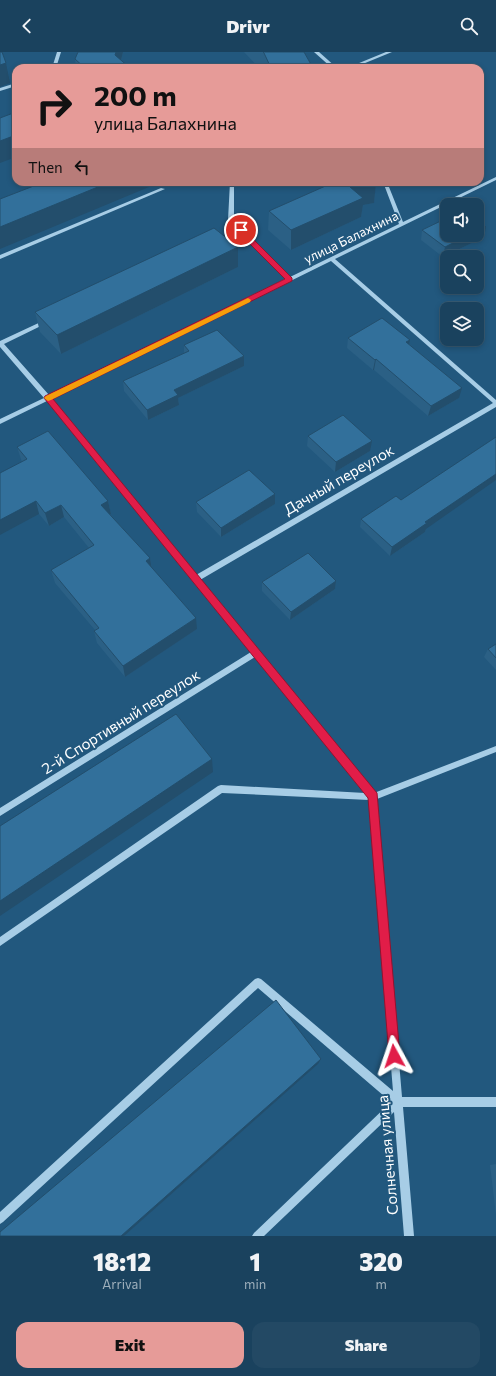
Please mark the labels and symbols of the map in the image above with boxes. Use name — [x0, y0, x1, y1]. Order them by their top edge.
street label: улица Балахнина — [301, 207, 401, 267]
pin — [224, 213, 258, 247]
street label: Дачный переулок — [280, 440, 397, 518]
street label: 2-й Спортивный переулок — [38, 665, 203, 777]
position arrow — [373, 1035, 415, 1077]
street label: Солнечная улица — [373, 1094, 401, 1216]

